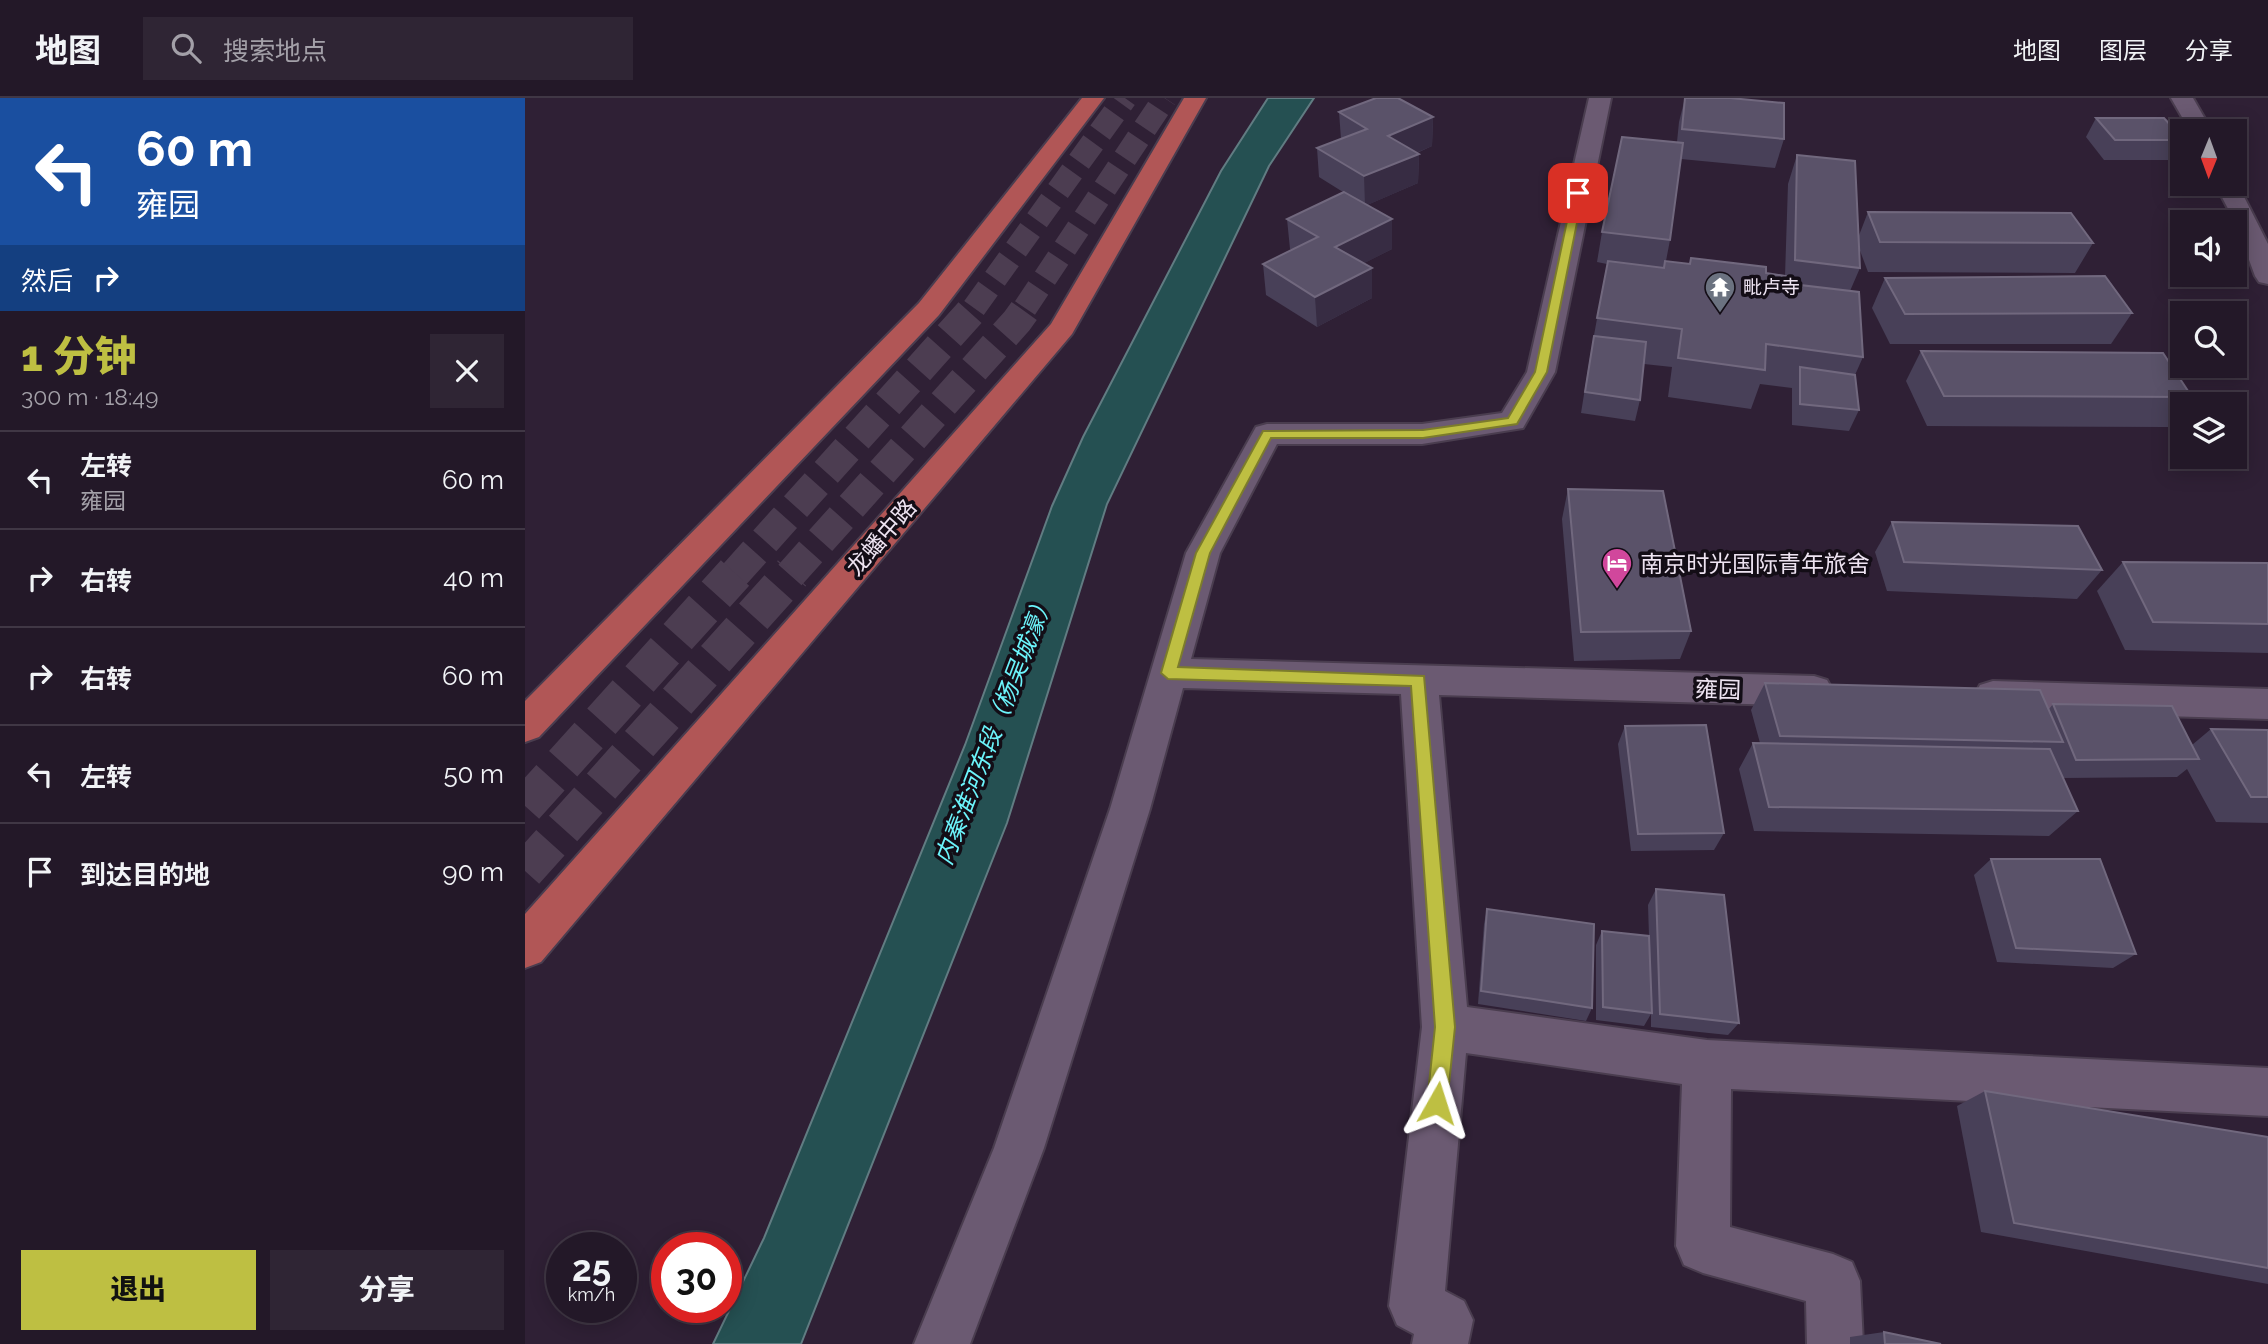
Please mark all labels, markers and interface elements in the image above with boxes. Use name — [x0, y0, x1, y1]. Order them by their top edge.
search box — [143, 17, 633, 80]
icon: search — [167, 29, 205, 67]
text: 地图 — [35, 31, 101, 70]
text: 搜索地点 — [223, 36, 327, 66]
text: 地图 — [2013, 36, 2061, 65]
text: 图层 — [2099, 36, 2147, 65]
text: 分享 — [2185, 36, 2233, 65]
north arrow — [2170, 119, 2247, 196]
map controls — [2170, 119, 2247, 469]
text: 60 m — [136, 120, 253, 177]
icon: left — [21, 126, 112, 217]
pin — [1548, 163, 1608, 223]
icon: arrive — [1559, 174, 1597, 212]
text: 雍园 — [136, 186, 200, 223]
button: sound — [2170, 210, 2247, 287]
icon: right — [87, 259, 125, 297]
text: 然后 — [21, 266, 73, 296]
temple icon: 毗卢寺 — [1703, 270, 1737, 314]
place label: 毗卢寺 — [1743, 276, 1800, 298]
button: search — [2170, 301, 2247, 378]
text: 1 分钟 — [21, 332, 137, 381]
button: close — [430, 334, 504, 408]
text: 300 m · 18:49 — [21, 383, 158, 410]
button: layers — [2170, 392, 2247, 469]
text: 左转 — [80, 451, 132, 481]
icon: left — [21, 461, 59, 499]
text: 60 m — [442, 465, 504, 495]
text: 雍园 — [80, 487, 126, 514]
street label: 龙蟠中路 — [841, 493, 921, 581]
hotel icon: 南京时光国际青年旅舍 — [1600, 546, 1634, 590]
place label: 南京时光国际青年旅舍 — [1640, 550, 1870, 577]
icon: right — [21, 559, 59, 597]
text: 40 m — [443, 563, 504, 593]
text: 右转 — [80, 566, 132, 596]
water label: 内秦淮河东段（杨吴城濠） — [929, 589, 1059, 869]
icon: right — [21, 657, 59, 695]
text: 60 m — [442, 661, 504, 691]
text: 右转 — [80, 664, 132, 694]
street label: 雍园 — [1695, 675, 1741, 703]
icon: left — [21, 755, 59, 793]
text: 50 m — [443, 759, 504, 789]
text: 左转 — [80, 762, 132, 792]
icon: arrive — [21, 853, 59, 891]
text: 90 m — [442, 857, 504, 887]
text: 到达目的地 — [80, 860, 210, 890]
position arrow — [1400, 1066, 1474, 1140]
speed limit sign: 30 — [651, 1232, 742, 1323]
text: 25 — [572, 1248, 611, 1289]
button: 退出 — [21, 1250, 256, 1330]
button: 分享 — [270, 1250, 504, 1330]
text: km/h — [568, 1284, 615, 1305]

